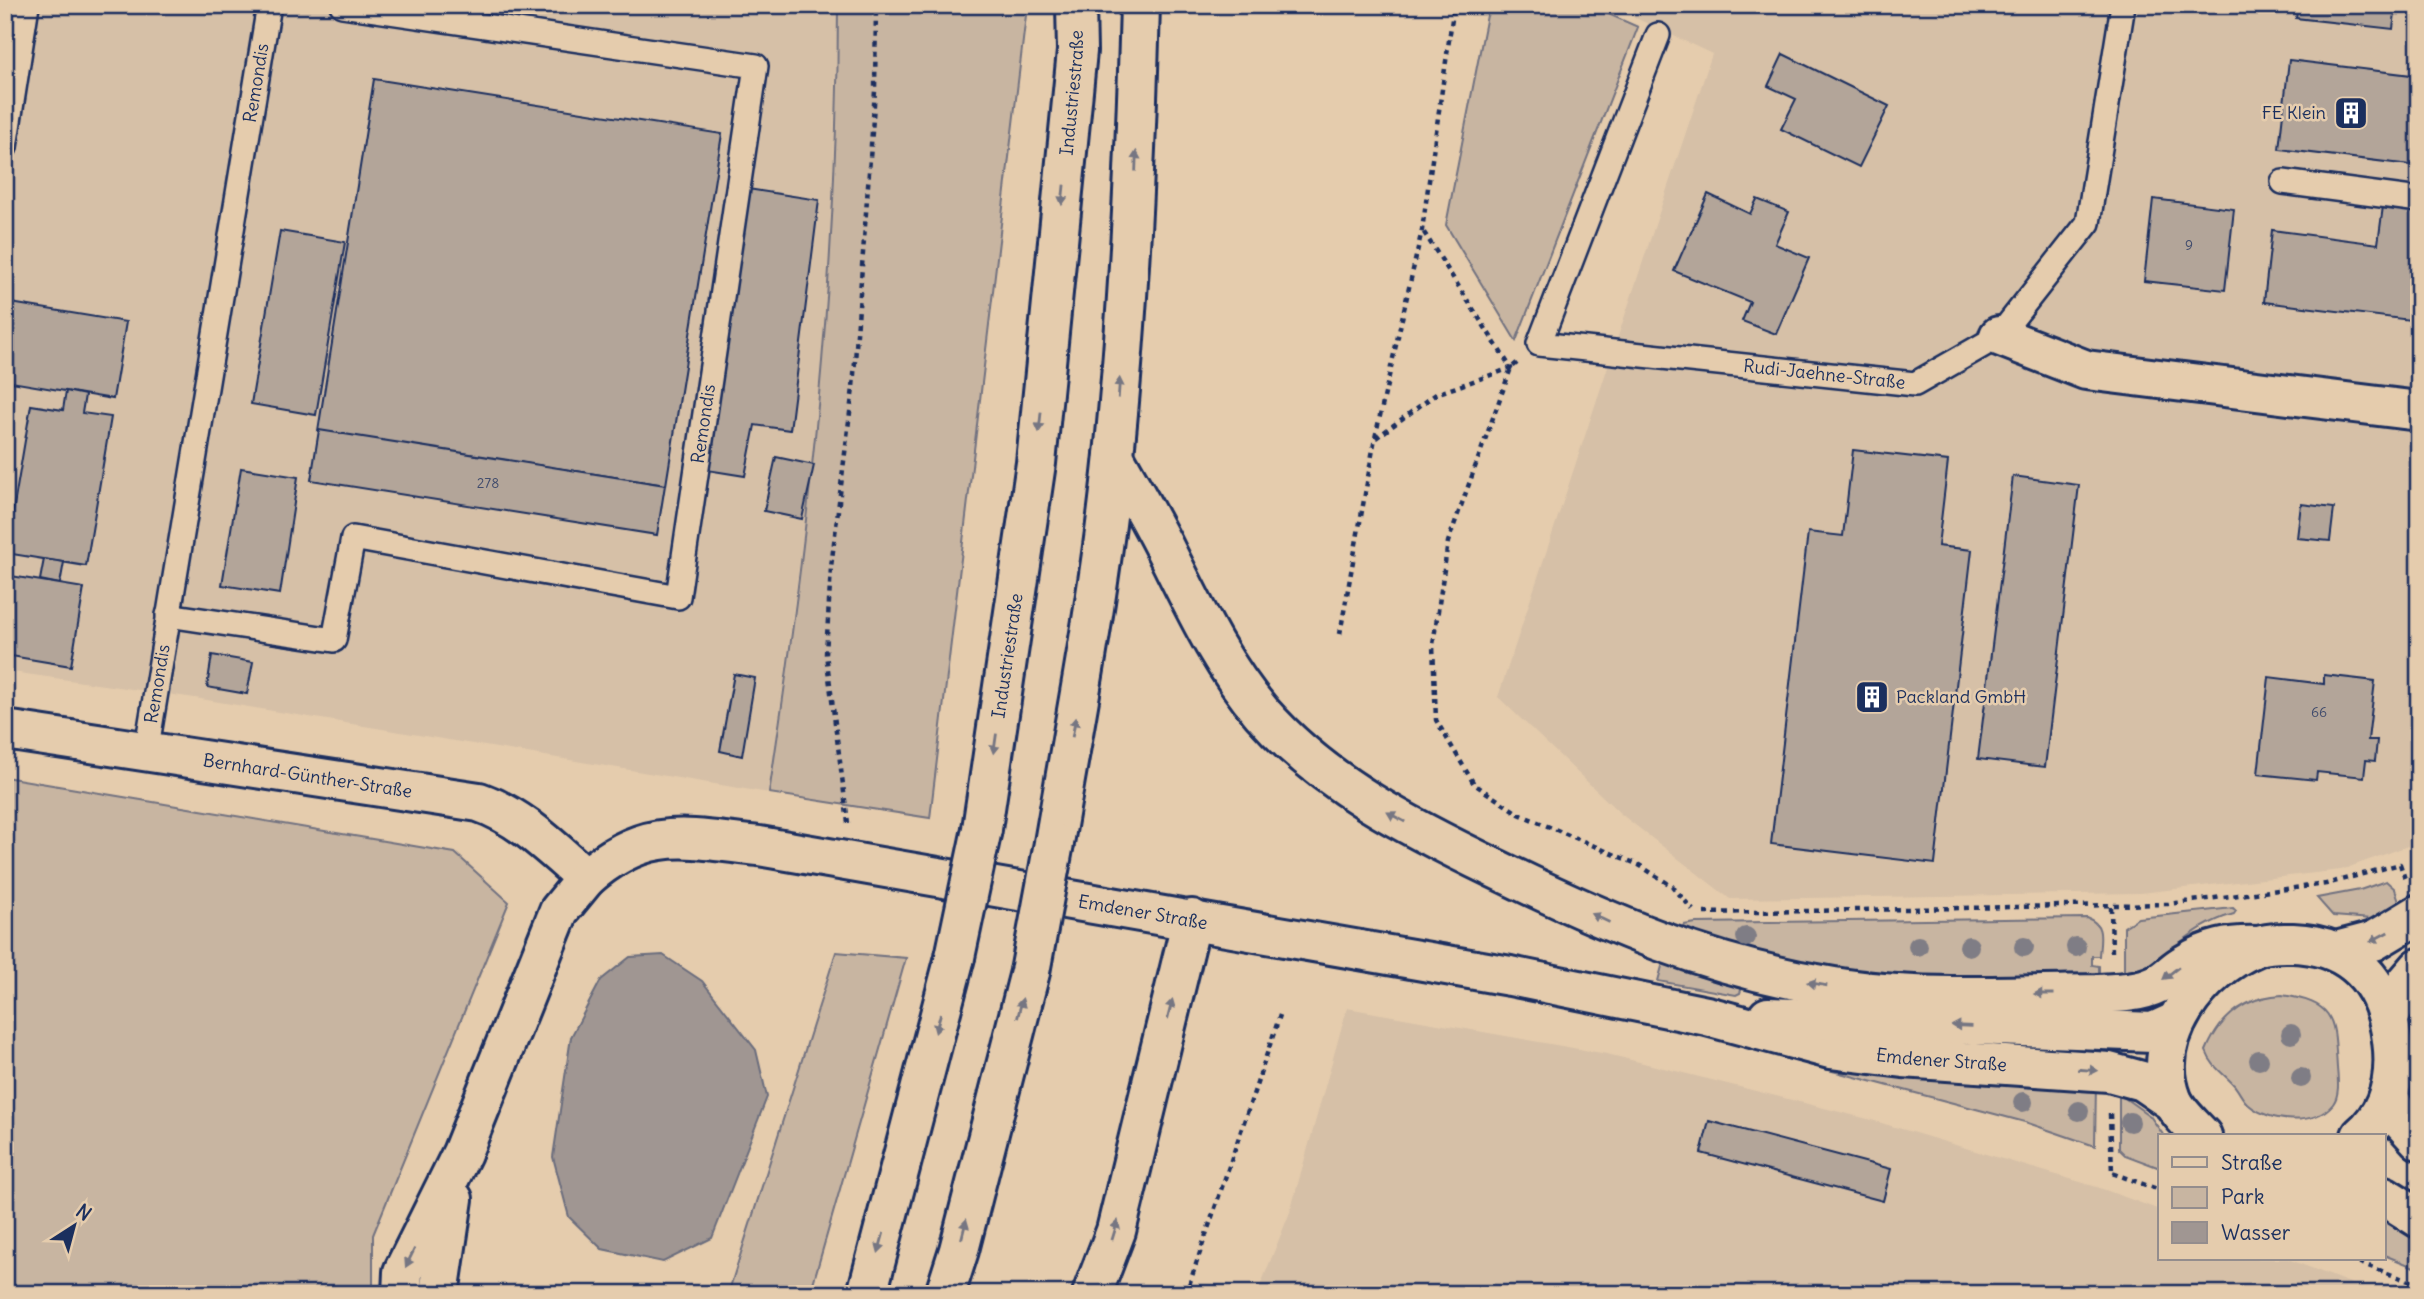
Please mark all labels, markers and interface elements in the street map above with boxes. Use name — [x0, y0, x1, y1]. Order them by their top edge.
street label: Industriestraße — [1055, 30, 1088, 157]
street label: Remondis — [238, 42, 274, 124]
building icon: FE Klein — [2332, 94, 2370, 132]
place label: FE Klein — [2262, 101, 2326, 124]
one-way arrow — [1130, 150, 1142, 172]
one-way arrow — [1057, 184, 1068, 206]
house number: 9 — [2185, 236, 2193, 254]
street label: Rudi-Jaehne-Straße — [1742, 354, 1906, 394]
one-way arrow — [1114, 377, 1125, 399]
street label: Remondis — [686, 382, 720, 465]
one-way arrow — [1035, 411, 1046, 433]
house number: 278 — [477, 474, 499, 492]
street label: Industriestraße — [986, 592, 1028, 720]
street label: Remondis — [139, 643, 175, 725]
building icon: Packland GmbH — [1853, 678, 1891, 716]
place label: Packland GmbH — [1896, 685, 2026, 708]
house number: 66 — [2311, 703, 2327, 721]
one-way arrow — [1069, 716, 1080, 738]
one-way arrow — [989, 733, 1000, 755]
street label: Bernhard-Günther-Straße — [201, 748, 414, 803]
one-way arrow — [1386, 811, 1406, 823]
street label: Emdener Straße — [1076, 889, 1209, 934]
one-way arrow — [1590, 912, 1610, 924]
one-way arrow — [2369, 931, 2389, 943]
one-way arrow — [2162, 966, 2180, 980]
one-way arrow — [1806, 978, 1828, 989]
one-way arrow — [2033, 988, 2055, 1000]
one-way arrow — [1015, 997, 1026, 1019]
one-way arrow — [1165, 998, 1176, 1020]
one-way arrow — [932, 1012, 943, 1034]
one-way arrow — [1951, 1021, 1973, 1032]
street label: Emdener Straße — [1875, 1043, 2008, 1076]
one-way arrow — [2077, 1065, 2099, 1076]
legend — [2158, 1134, 2386, 1260]
text: Straße — [2221, 1149, 2282, 1176]
text: Park — [2221, 1183, 2264, 1210]
north arrow — [38, 1190, 108, 1260]
text: N — [72, 1199, 96, 1226]
one-way arrow — [959, 1217, 970, 1239]
one-way arrow — [1111, 1219, 1121, 1240]
text: Wasser — [2221, 1219, 2291, 1246]
one-way arrow — [875, 1233, 885, 1254]
one-way arrow — [405, 1248, 416, 1268]

